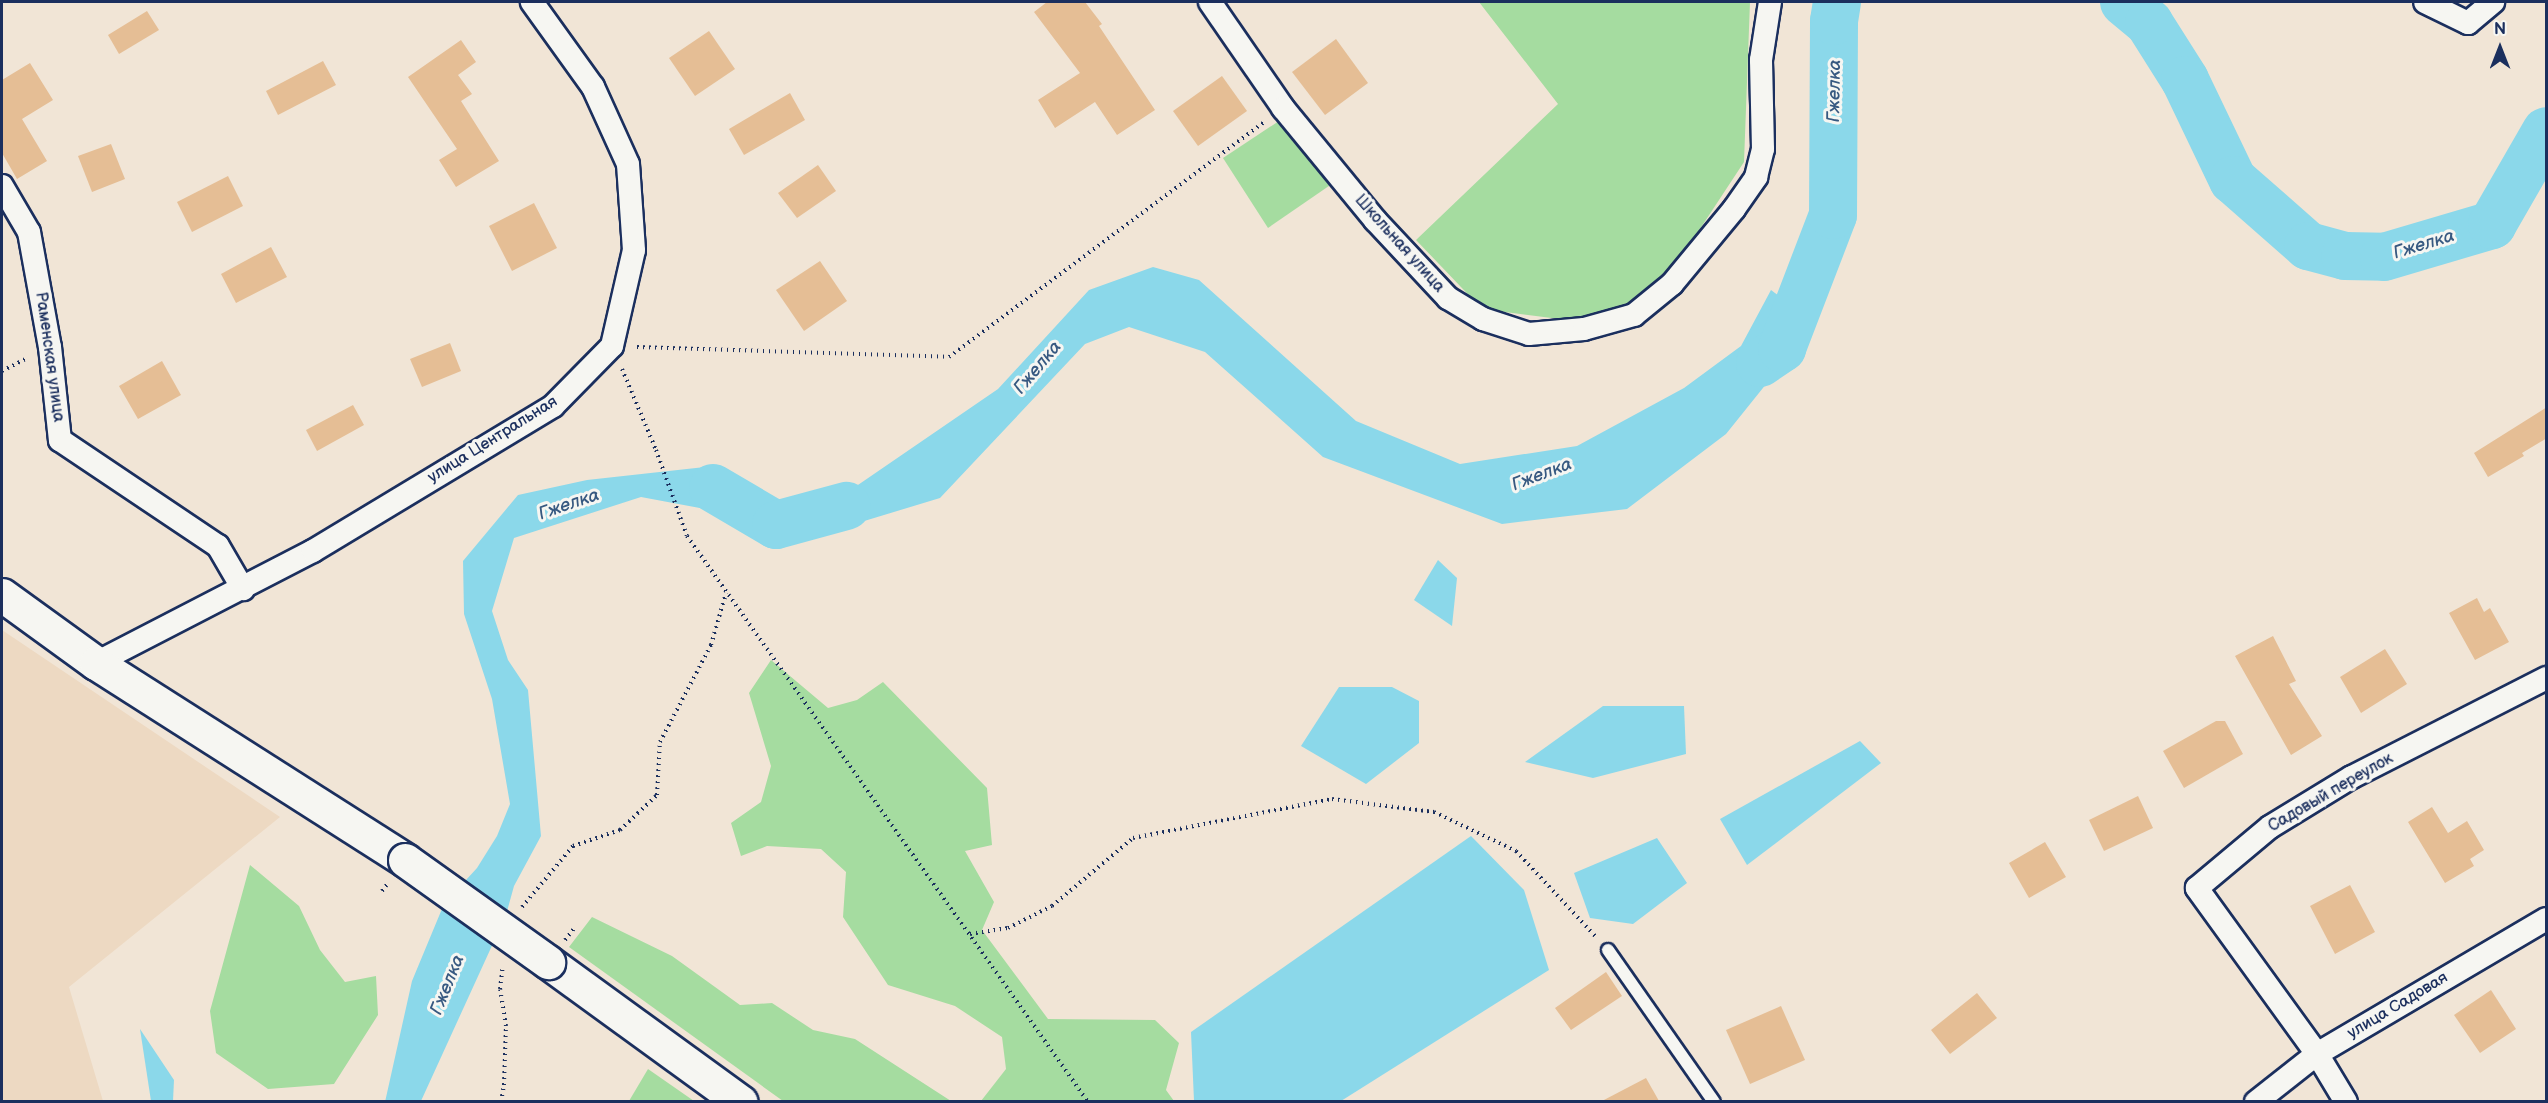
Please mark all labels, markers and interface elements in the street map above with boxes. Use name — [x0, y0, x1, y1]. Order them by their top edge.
north arrow — [2470, 18, 2530, 78]
text: N — [2494, 20, 2506, 39]
water label: Гжелка — [1824, 59, 1846, 123]
street label: Школьная улица — [1350, 191, 1448, 297]
water label: Гжелка — [2391, 225, 2457, 265]
street label: Раменская улица — [30, 291, 68, 423]
water label: Гжелка — [1009, 337, 1067, 399]
street label: улица Центральная — [425, 392, 561, 488]
water label: Гжелка — [1509, 454, 1575, 496]
water label: Гжелка — [536, 485, 602, 525]
street label: Садовый переулок — [2265, 749, 2397, 837]
water label: Гжелка — [426, 952, 470, 1018]
street label: улица Садовая — [2344, 969, 2452, 1043]

